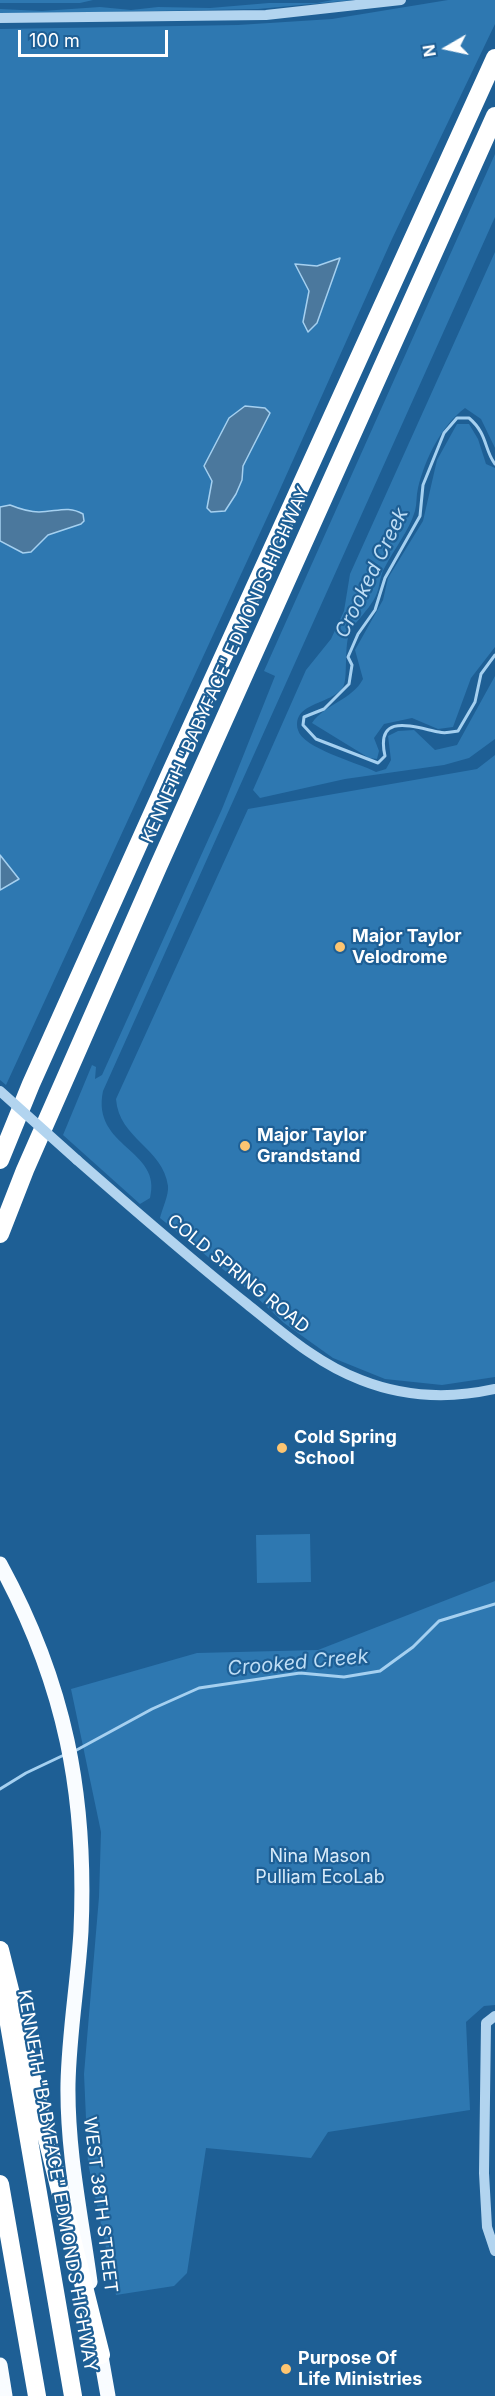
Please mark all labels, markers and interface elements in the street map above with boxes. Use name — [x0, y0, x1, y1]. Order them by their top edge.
scale bar — [21, 18, 171, 56]
north arrow — [417, 18, 477, 78]
text: 100 m — [29, 30, 80, 51]
text: N — [418, 43, 440, 58]
street label: KENNETH "BABYFACE" EDMONDS HIGHWAY — [137, 483, 315, 847]
water label: Crooked Creek — [330, 504, 414, 642]
place label: Major Taylor Velodrome — [352, 926, 462, 968]
marker: Major Taylor Velodrome — [333, 940, 347, 954]
place label: Major Taylor Grandstand — [257, 1125, 367, 1168]
marker: Major Taylor Grandstand — [238, 1139, 252, 1153]
street label: COLD SPRING ROAD — [163, 1210, 313, 1338]
place label: Cold Spring School — [294, 1427, 397, 1470]
marker: Cold Spring School — [275, 1441, 289, 1455]
water label: Crooked Creek — [226, 1645, 370, 1681]
park label: Nina Mason Pulliam EcoLab — [255, 1846, 385, 1888]
street label: KENNETH "BABYFACE" EDMONDS HIGHWAY — [13, 1988, 101, 2374]
street label: WEST 38TH STREET — [78, 2116, 122, 2294]
place label: Purpose Of Life Ministries — [298, 2348, 422, 2390]
marker: Purpose Of Life Ministries — [279, 2362, 293, 2376]

